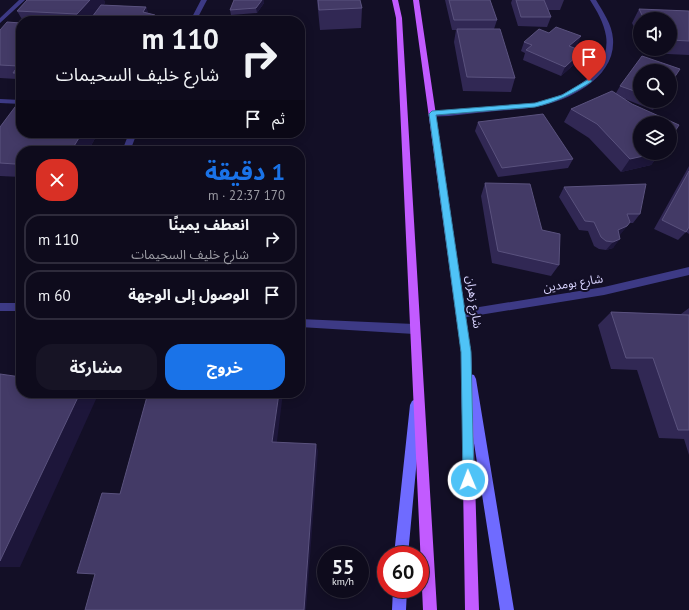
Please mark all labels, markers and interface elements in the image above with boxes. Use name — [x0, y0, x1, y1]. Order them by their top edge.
map controls — [633, 12, 677, 160]
button: sound — [633, 12, 677, 56]
text: 110 m — [142, 20, 219, 57]
icon: right — [233, 32, 285, 84]
pin — [572, 40, 606, 81]
icon: arrive — [578, 46, 600, 68]
text: شارع خليف السحيمات — [56, 63, 219, 86]
button: search — [633, 64, 677, 108]
icon: arrive — [242, 108, 264, 130]
text: ثم — [272, 109, 285, 128]
button: layers — [633, 116, 677, 160]
text: 1 دقيقة — [205, 156, 285, 187]
button: close — [36, 159, 78, 201]
text: 170 m · 22:37 — [208, 187, 285, 204]
text: انعطف يمينًا — [169, 215, 249, 234]
icon: right — [261, 228, 283, 250]
text: 110 m — [38, 230, 79, 249]
text: شارع خليف السحيمات — [131, 246, 249, 263]
street label: شارع بومدين — [542, 270, 604, 297]
street label: شارع زهران — [461, 275, 486, 329]
icon: arrive — [261, 284, 283, 306]
text: الوصول إلى الوجهة — [128, 285, 249, 304]
text: 60 m — [38, 286, 71, 305]
button: مشاركة — [36, 344, 157, 390]
button: خروج — [165, 344, 285, 390]
position arrow — [447, 459, 489, 501]
speed limit sign: 60 — [377, 546, 429, 598]
text: 55 — [332, 554, 354, 580]
text: km/h — [332, 575, 354, 588]

